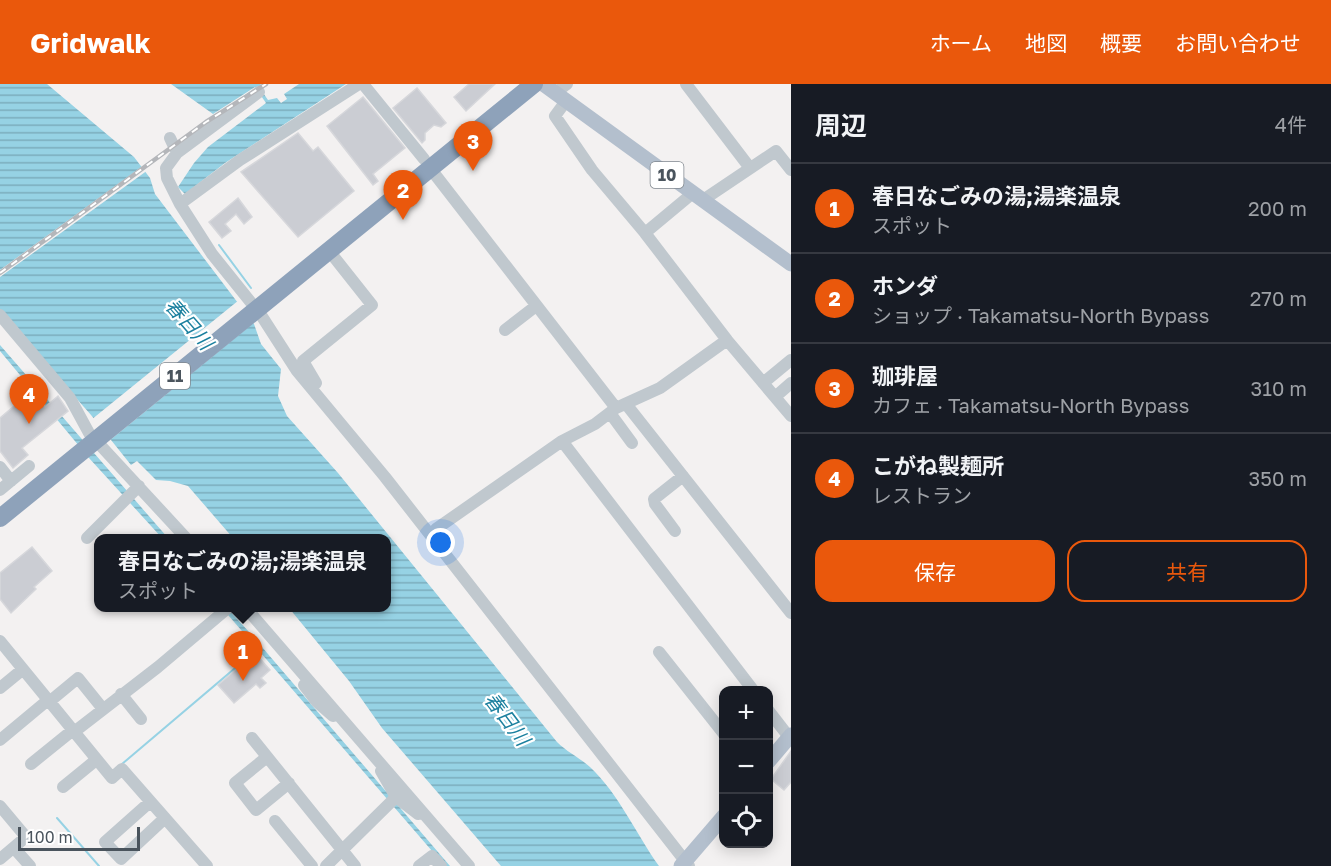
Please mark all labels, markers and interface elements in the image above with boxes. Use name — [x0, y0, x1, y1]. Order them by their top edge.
text: Gridwalk — [30, 26, 151, 59]
text: ホーム — [930, 30, 992, 56]
text: 地図 — [1025, 30, 1067, 56]
text: 概要 — [1100, 30, 1142, 56]
text: お問い合わせ — [1175, 30, 1301, 56]
text: 周辺 — [815, 110, 867, 141]
text: 4件 — [1275, 112, 1307, 136]
pin: 3 — [454, 122, 492, 171]
road number: 10 — [650, 162, 684, 188]
pin: 2 — [384, 170, 422, 220]
text: 春日なごみの湯;湯楽温泉 — [872, 182, 1121, 209]
text: 1 — [829, 196, 840, 220]
text: 200 m — [1248, 196, 1307, 220]
text: スポット — [872, 213, 952, 237]
text: ホンダ — [872, 272, 938, 299]
text: 2 — [828, 286, 841, 310]
text: 270 m — [1250, 286, 1307, 310]
water label: 春日川 — [161, 293, 220, 355]
text: ショップ · Takamatsu-North Bypass — [872, 303, 1209, 327]
text: 珈琲屋 — [872, 362, 938, 389]
road number: 11 — [160, 363, 190, 389]
pin: 4 — [9, 374, 48, 424]
text: 3 — [828, 376, 841, 400]
text: 310 m — [1251, 376, 1307, 400]
text: カフェ · Takamatsu-North Bypass — [872, 393, 1189, 417]
text: こがね製麺所 — [872, 452, 1004, 479]
text: 4 — [828, 466, 841, 490]
text: 350 m — [1249, 466, 1307, 490]
text: レストラン — [872, 483, 972, 507]
your location — [426, 528, 455, 557]
popup — [94, 534, 391, 612]
button: 保存 — [815, 540, 1055, 602]
button: 共有 — [1067, 540, 1307, 602]
text: 春日なごみの湯;湯楽温泉 — [118, 547, 367, 574]
text: スポット — [118, 578, 198, 602]
pin: 1 — [224, 632, 262, 681]
map controls — [719, 686, 773, 848]
button: + — [719, 686, 773, 740]
water label: 春日川 — [480, 687, 537, 751]
button: − — [719, 740, 773, 794]
button: locate — [719, 794, 773, 848]
scale bar — [18, 824, 140, 852]
text: 100 m — [27, 827, 73, 847]

